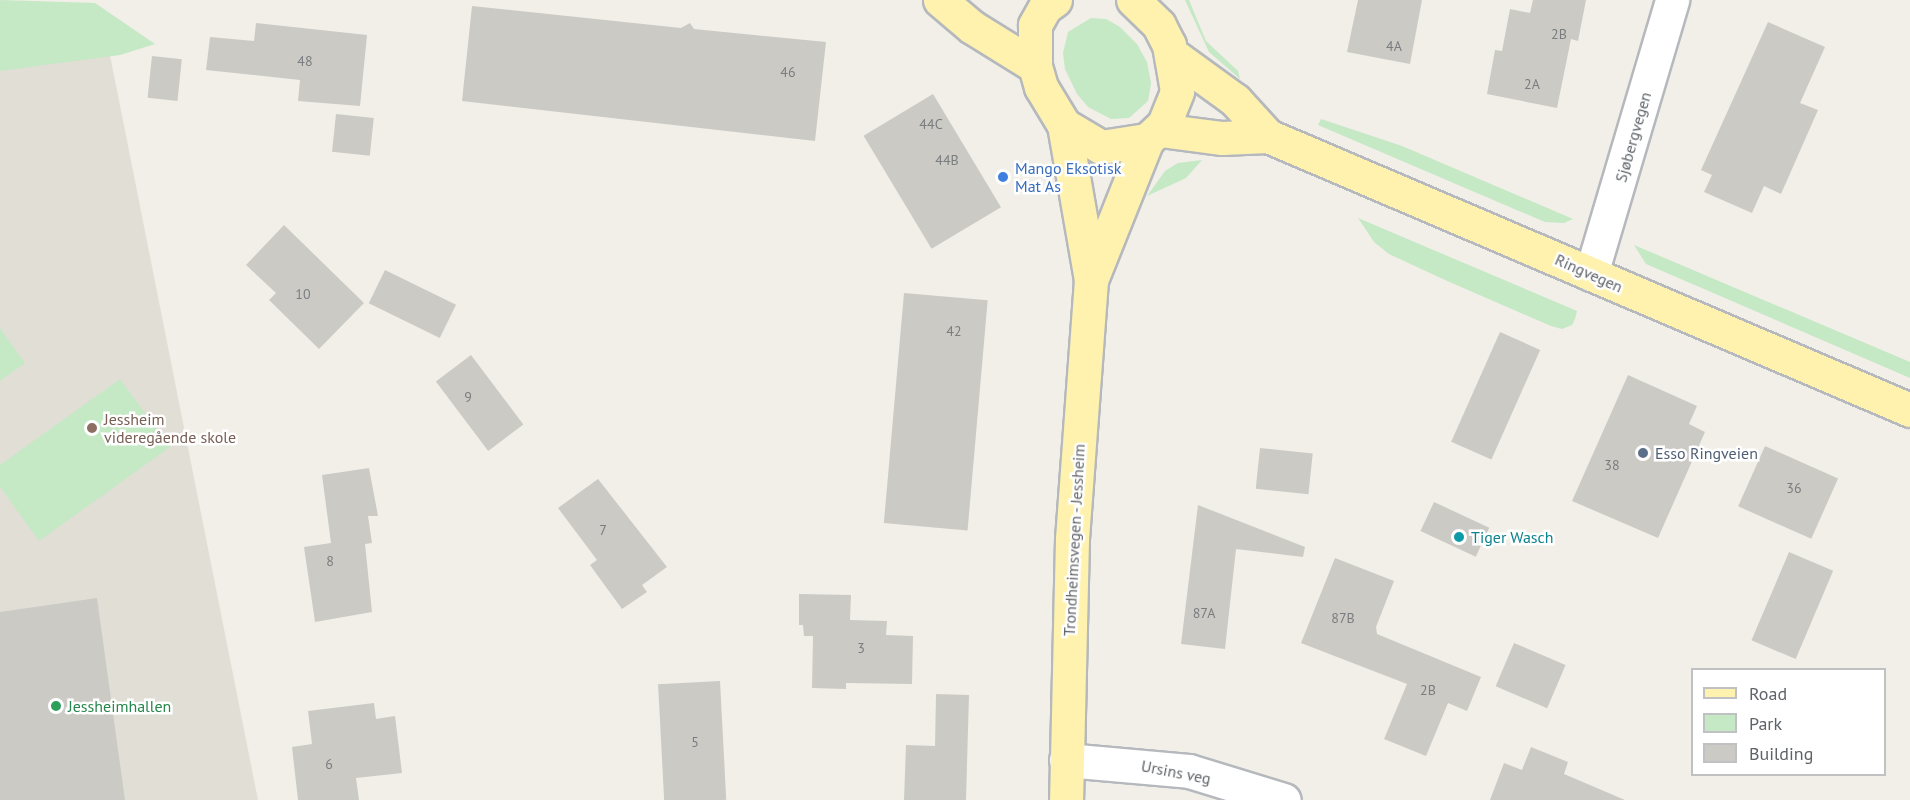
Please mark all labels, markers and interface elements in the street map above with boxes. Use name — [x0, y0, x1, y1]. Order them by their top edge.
house number: 2B — [1551, 26, 1567, 42]
house number: 4A — [1386, 38, 1402, 54]
house number: 48 — [297, 53, 313, 69]
house number: 46 — [780, 64, 796, 80]
house number: 2A — [1524, 76, 1540, 92]
street label: Sjøbergvegen — [1611, 90, 1655, 184]
house number: 44C — [919, 116, 943, 132]
house number: 44B — [935, 152, 959, 168]
place label: Mango Eksotisk Mat As — [1015, 158, 1121, 196]
marker: Mango Eksotisk Mat As — [996, 170, 1010, 184]
street label: Ringvegen — [1552, 250, 1626, 296]
house number: 10 — [295, 286, 311, 302]
house number: 42 — [946, 323, 962, 339]
house number: 9 — [464, 389, 472, 405]
place label: Jessheim videregående skole — [104, 409, 236, 447]
marker: Jessheim videregående skole — [85, 421, 99, 435]
street label: Trondheimsvegen - Jessheim — [1059, 442, 1089, 638]
place label: Esso Ringveien — [1655, 443, 1758, 463]
marker: Esso Ringveien — [1636, 446, 1650, 460]
house number: 38 — [1604, 457, 1620, 473]
house number: 36 — [1786, 480, 1802, 496]
house number: 7 — [599, 522, 607, 538]
place label: Tiger Wasch — [1471, 527, 1554, 547]
marker: Tiger Wasch — [1452, 530, 1466, 544]
house number: 8 — [326, 553, 334, 569]
house number: 87A — [1193, 605, 1215, 621]
house number: 87B — [1331, 610, 1355, 626]
house number: 3 — [857, 640, 865, 656]
legend — [1691, 668, 1886, 776]
house number: 2B — [1420, 682, 1436, 698]
text: Road — [1749, 682, 1787, 705]
place label: Jessheimhallen — [68, 696, 171, 716]
marker: Jessheimhallen — [49, 699, 63, 713]
text: Park — [1749, 712, 1782, 735]
house number: 5 — [691, 734, 699, 750]
text: Building — [1749, 742, 1813, 765]
house number: 6 — [325, 756, 333, 772]
street label: Ursins veg — [1139, 756, 1213, 788]

